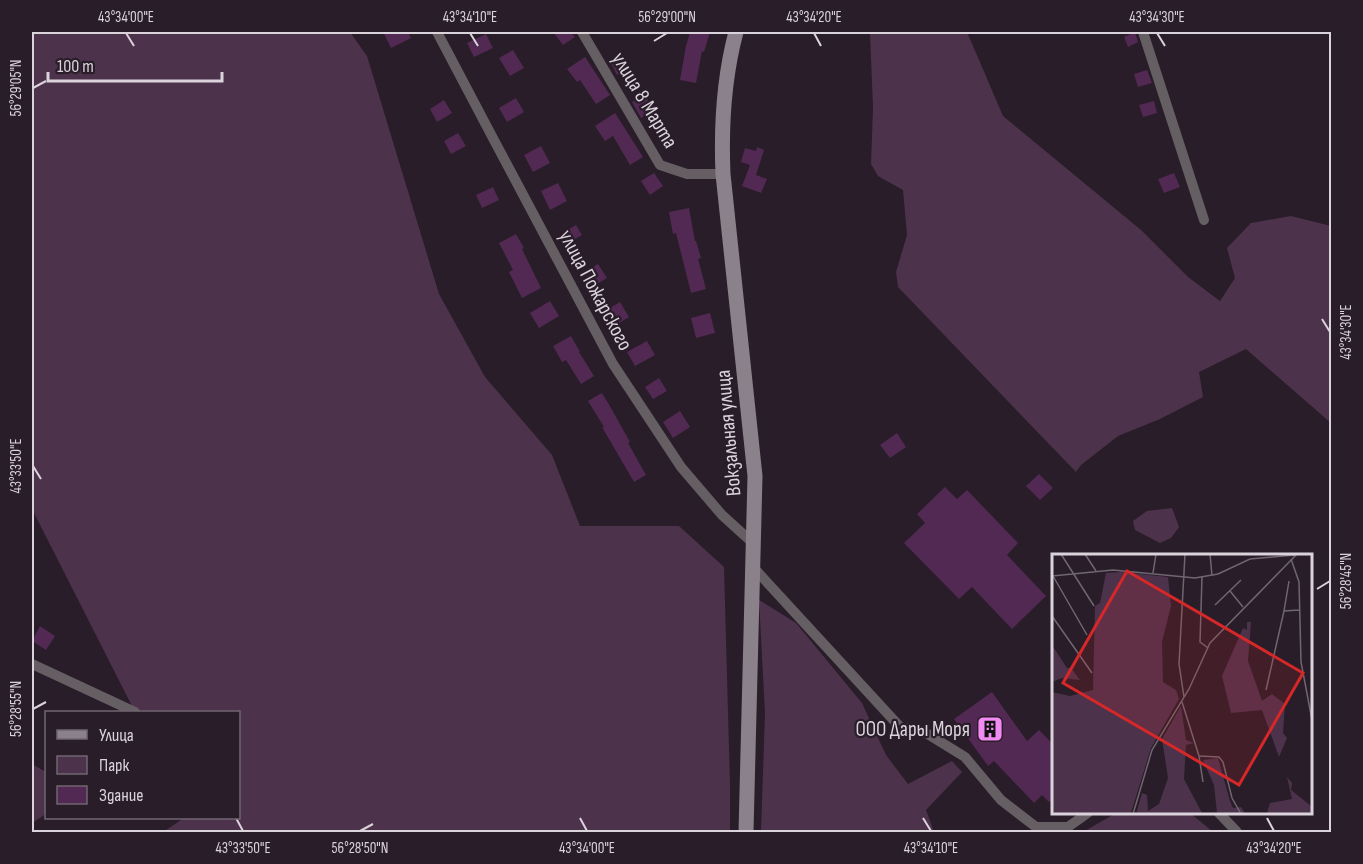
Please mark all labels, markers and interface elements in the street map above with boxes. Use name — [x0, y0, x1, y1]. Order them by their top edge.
text: 43°34'00"E — [98, 8, 154, 27]
text: 43°34'10"E — [443, 8, 497, 27]
text: 56°29'00"N — [638, 8, 696, 27]
text: 43°34'20"E — [786, 8, 842, 27]
text: 43°34'30"E — [1129, 8, 1185, 27]
scale bar — [48, 45, 222, 83]
street label: улица 8 Марта — [606, 48, 683, 153]
text: 100 m — [57, 56, 94, 77]
text: 56°29'05"N — [7, 60, 26, 116]
street label: улица Пожарского — [553, 226, 638, 355]
text: 43°34'30"E — [1337, 304, 1356, 360]
street label: Вокзальная улица — [711, 369, 746, 497]
text: 43°33'50"E — [7, 438, 26, 494]
text: 56°28'45"N — [1337, 553, 1356, 609]
inset map — [1052, 554, 1312, 813]
text: 56°28'55"N — [7, 681, 26, 737]
legend — [45, 711, 240, 819]
building icon: ООО Дары Моря — [975, 714, 1005, 744]
place label: ООО Дары Моря — [855, 717, 970, 742]
text: Улица — [99, 725, 134, 746]
text: Парк — [99, 755, 130, 776]
text: Здание — [99, 785, 144, 806]
text: 43°33'50"E — [215, 839, 271, 858]
text: 56°28'50"N — [332, 839, 388, 858]
text: 43°34'00"E — [559, 839, 615, 858]
text: 43°34'10"E — [904, 839, 958, 858]
text: 43°34'20"E — [1246, 839, 1302, 858]

